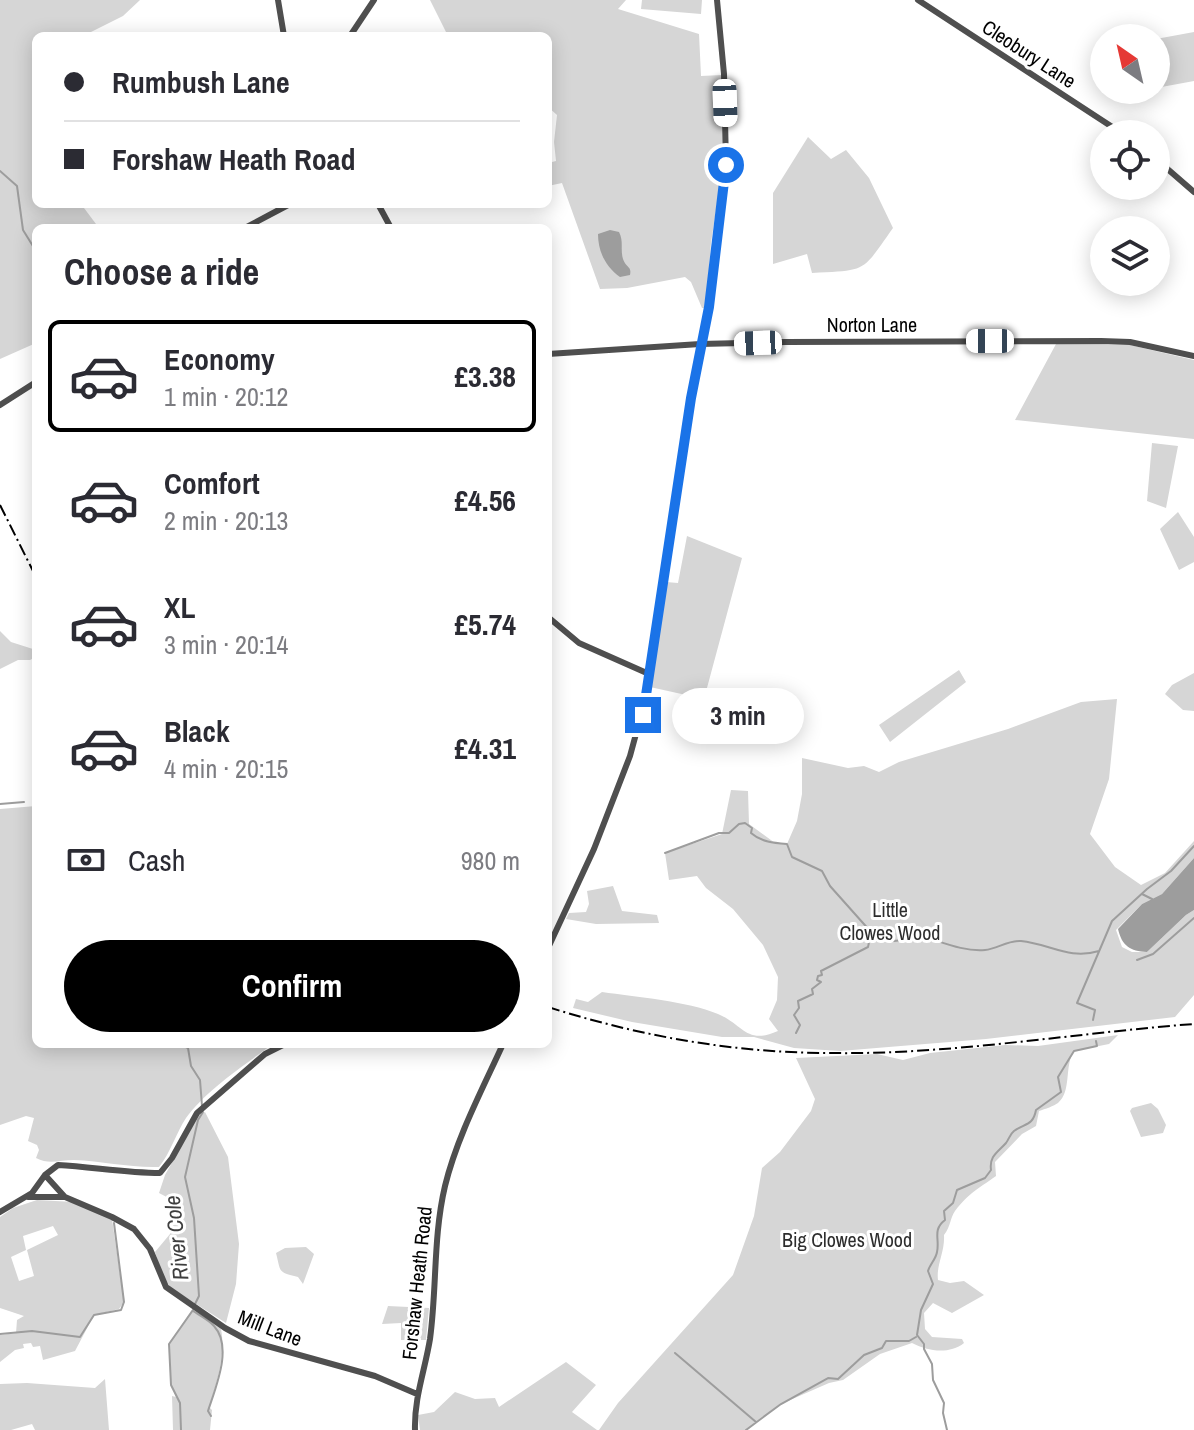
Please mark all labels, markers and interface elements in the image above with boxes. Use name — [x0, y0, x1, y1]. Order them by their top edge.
street label: Cleobury Lane — [977, 13, 1081, 94]
north arrow — [1090, 24, 1170, 104]
map controls — [1090, 24, 1170, 296]
text: Rumbush Lane — [112, 62, 290, 102]
car — [712, 79, 738, 127]
button: locate — [1090, 120, 1170, 200]
text: Forshaw Heath Road — [112, 139, 355, 179]
route start — [708, 147, 744, 183]
button: layers — [1090, 216, 1170, 296]
text: Choose a ride — [64, 248, 259, 296]
street label: Norton Lane — [827, 311, 917, 338]
car — [966, 329, 1014, 353]
car — [734, 330, 782, 356]
text: Economy — [164, 339, 275, 379]
icon: car — [68, 340, 140, 412]
text: £3.38 — [454, 356, 516, 396]
text: 1 min · 20:12 — [164, 379, 288, 414]
text: Comfort — [164, 463, 260, 503]
icon: car — [68, 464, 140, 536]
text: £4.56 — [454, 480, 516, 520]
text: 2 min · 20:13 — [164, 503, 288, 538]
text: XL — [164, 587, 195, 627]
icon: car — [68, 588, 140, 660]
text: £5.74 — [454, 604, 516, 644]
text: 3 min · 20:14 — [164, 627, 288, 662]
callout: 3 min — [671, 687, 803, 743]
route end — [625, 697, 661, 733]
text: 3 min — [710, 698, 766, 733]
text: Black — [164, 711, 230, 751]
icon: car — [68, 712, 140, 784]
text: £4.31 — [454, 728, 516, 768]
text: 4 min · 20:15 — [164, 751, 288, 786]
icon: cash — [64, 838, 108, 882]
text: Cash — [128, 840, 185, 880]
text: 980 m — [461, 843, 520, 878]
park label: Little Clowes Wood — [840, 896, 940, 946]
button: Confirm — [64, 940, 520, 1032]
water label: River Cole — [157, 1194, 195, 1282]
street label: Forshaw Heath Road — [395, 1205, 438, 1361]
park label: Big Clowes Wood — [782, 1226, 912, 1253]
street label: Mill Lane — [234, 1303, 306, 1352]

